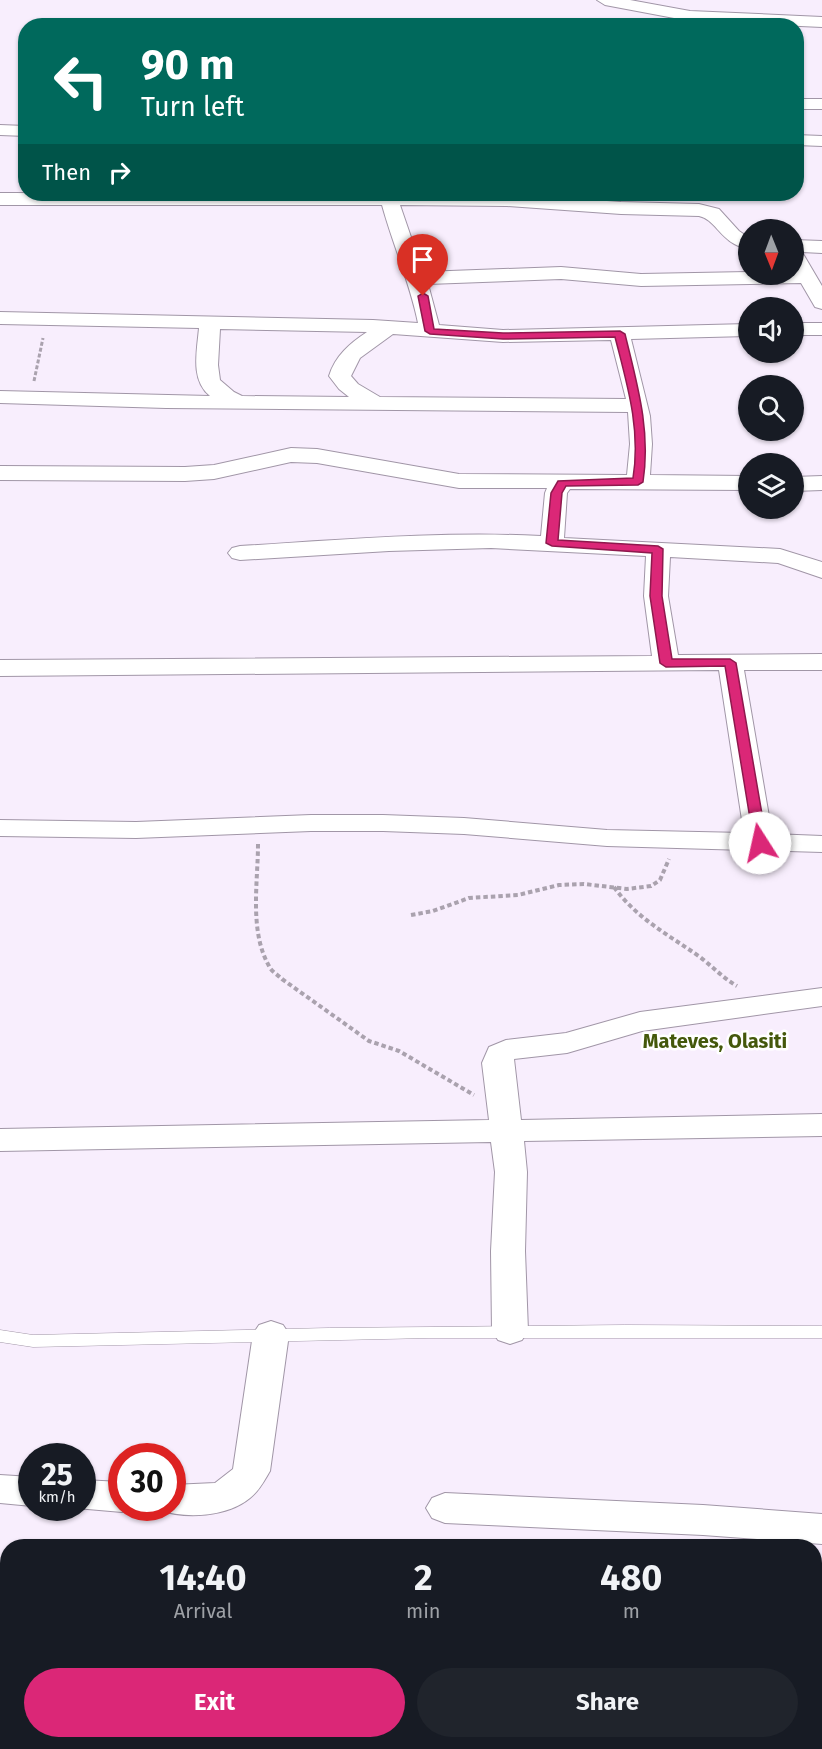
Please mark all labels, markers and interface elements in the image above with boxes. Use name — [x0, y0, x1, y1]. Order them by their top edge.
text: 90 m — [141, 40, 235, 90]
icon: left — [42, 42, 120, 120]
text: Turn left — [141, 91, 244, 123]
icon: right — [103, 156, 136, 189]
text: Then — [42, 159, 91, 186]
north arrow — [738, 219, 804, 285]
map controls — [738, 219, 804, 519]
pin — [397, 234, 448, 296]
icon: arrive — [406, 243, 439, 276]
button: sound — [738, 297, 804, 363]
button: search — [738, 375, 804, 441]
button: layers — [738, 453, 804, 519]
position arrow — [728, 811, 792, 875]
district label: Mateves, Olasiti — [643, 1029, 787, 1053]
speed limit sign: 30 — [108, 1443, 186, 1521]
text: 25 — [41, 1457, 73, 1493]
text: km/h — [38, 1488, 76, 1506]
text: 14:40 — [160, 1556, 246, 1600]
text: 2 — [414, 1556, 433, 1600]
text: 480 — [600, 1556, 662, 1600]
text: Arrival — [174, 1599, 232, 1623]
text: min — [406, 1599, 441, 1623]
text: m — [623, 1599, 640, 1623]
button: Exit — [24, 1668, 405, 1737]
button: Share — [417, 1668, 798, 1737]

